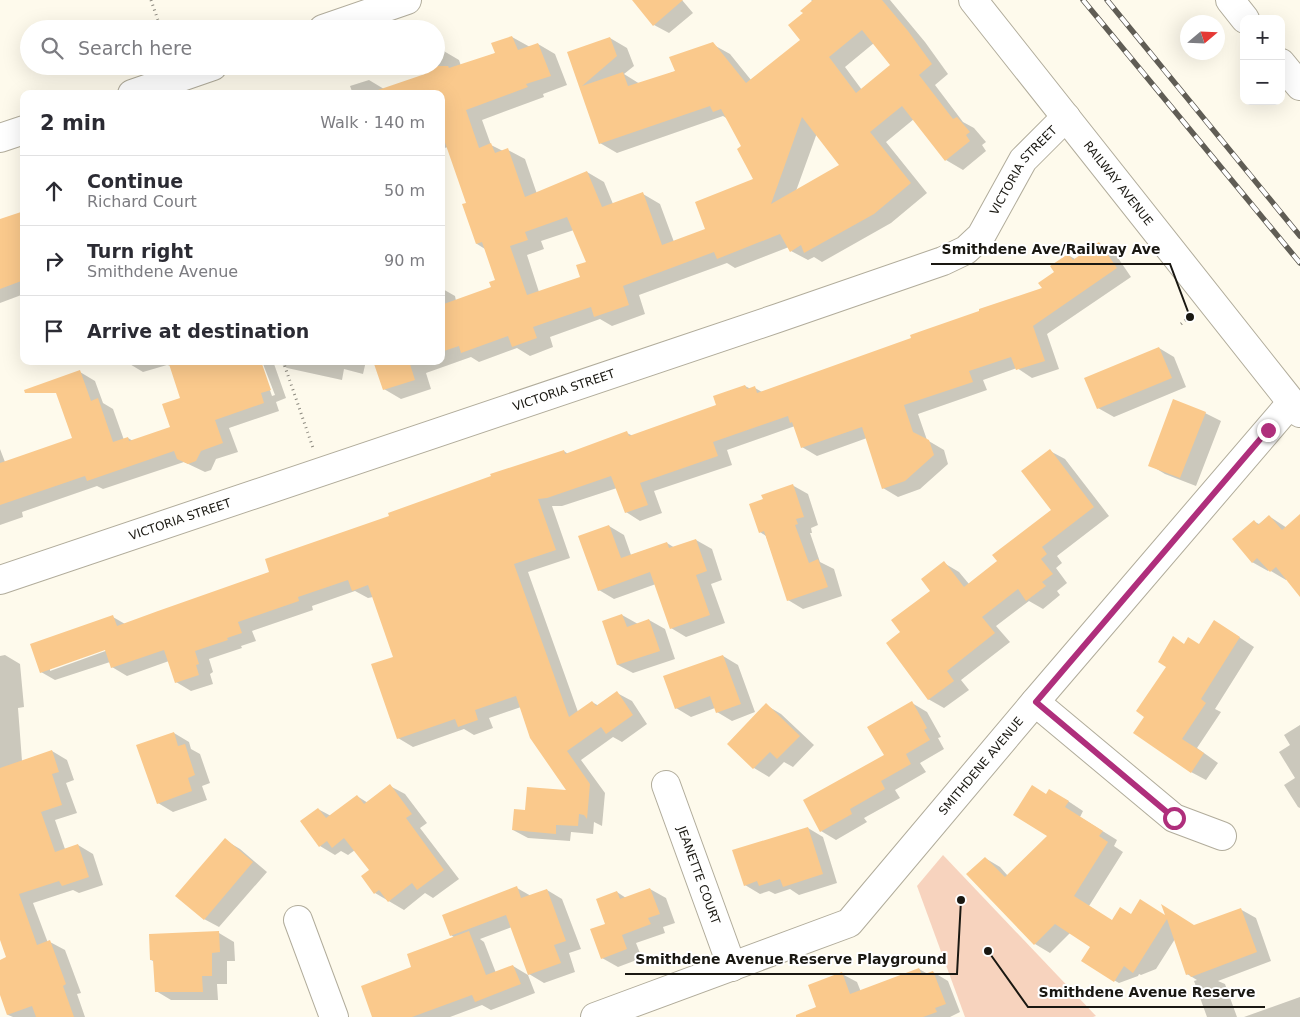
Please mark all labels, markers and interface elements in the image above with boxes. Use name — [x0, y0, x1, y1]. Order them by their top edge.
north arrow — [1180, 15, 1225, 60]
map controls — [1240, 15, 1285, 105]
button: + — [1240, 15, 1285, 60]
search box — [20, 20, 445, 75]
icon: search — [38, 34, 66, 62]
text: Search here — [78, 37, 192, 59]
button: − — [1240, 60, 1285, 105]
text: 2 min — [40, 111, 106, 135]
text: Walk · 140 m — [320, 113, 425, 132]
street label: VICTORIA STREET — [987, 123, 1060, 217]
street label: RAILWAY AVENUE — [1081, 139, 1156, 228]
text: Continue — [87, 170, 183, 192]
icon: ahead — [40, 177, 68, 205]
text: 50 m — [384, 181, 425, 200]
text: Richard Court — [87, 192, 197, 211]
callout: Smithdene Ave/Railway Ave — [931, 235, 1170, 264]
text: Turn right — [87, 240, 193, 262]
text: Smithdene Ave/Railway Ave — [942, 241, 1160, 257]
icon: right — [40, 247, 68, 275]
text: 90 m — [384, 251, 425, 270]
text: Smithdene Avenue — [87, 262, 238, 281]
icon: arrive — [40, 317, 68, 345]
text: Arrive at destination — [87, 320, 309, 342]
street label: VICTORIA STREET — [511, 366, 617, 414]
route end — [1257, 419, 1280, 442]
street label: VICTORIA STREET — [127, 495, 233, 543]
street label: SMITHDENE AVENUE — [936, 714, 1026, 818]
route start — [1163, 807, 1186, 830]
street label: JEANETTE COURT — [674, 823, 723, 927]
callout: Smithdene Avenue Reserve Playground — [625, 945, 957, 974]
text: Smithdene Avenue Reserve Playground — [635, 951, 947, 967]
callout: Smithdene Avenue Reserve — [1028, 978, 1265, 1007]
text: Smithdene Avenue Reserve — [1039, 984, 1255, 1000]

